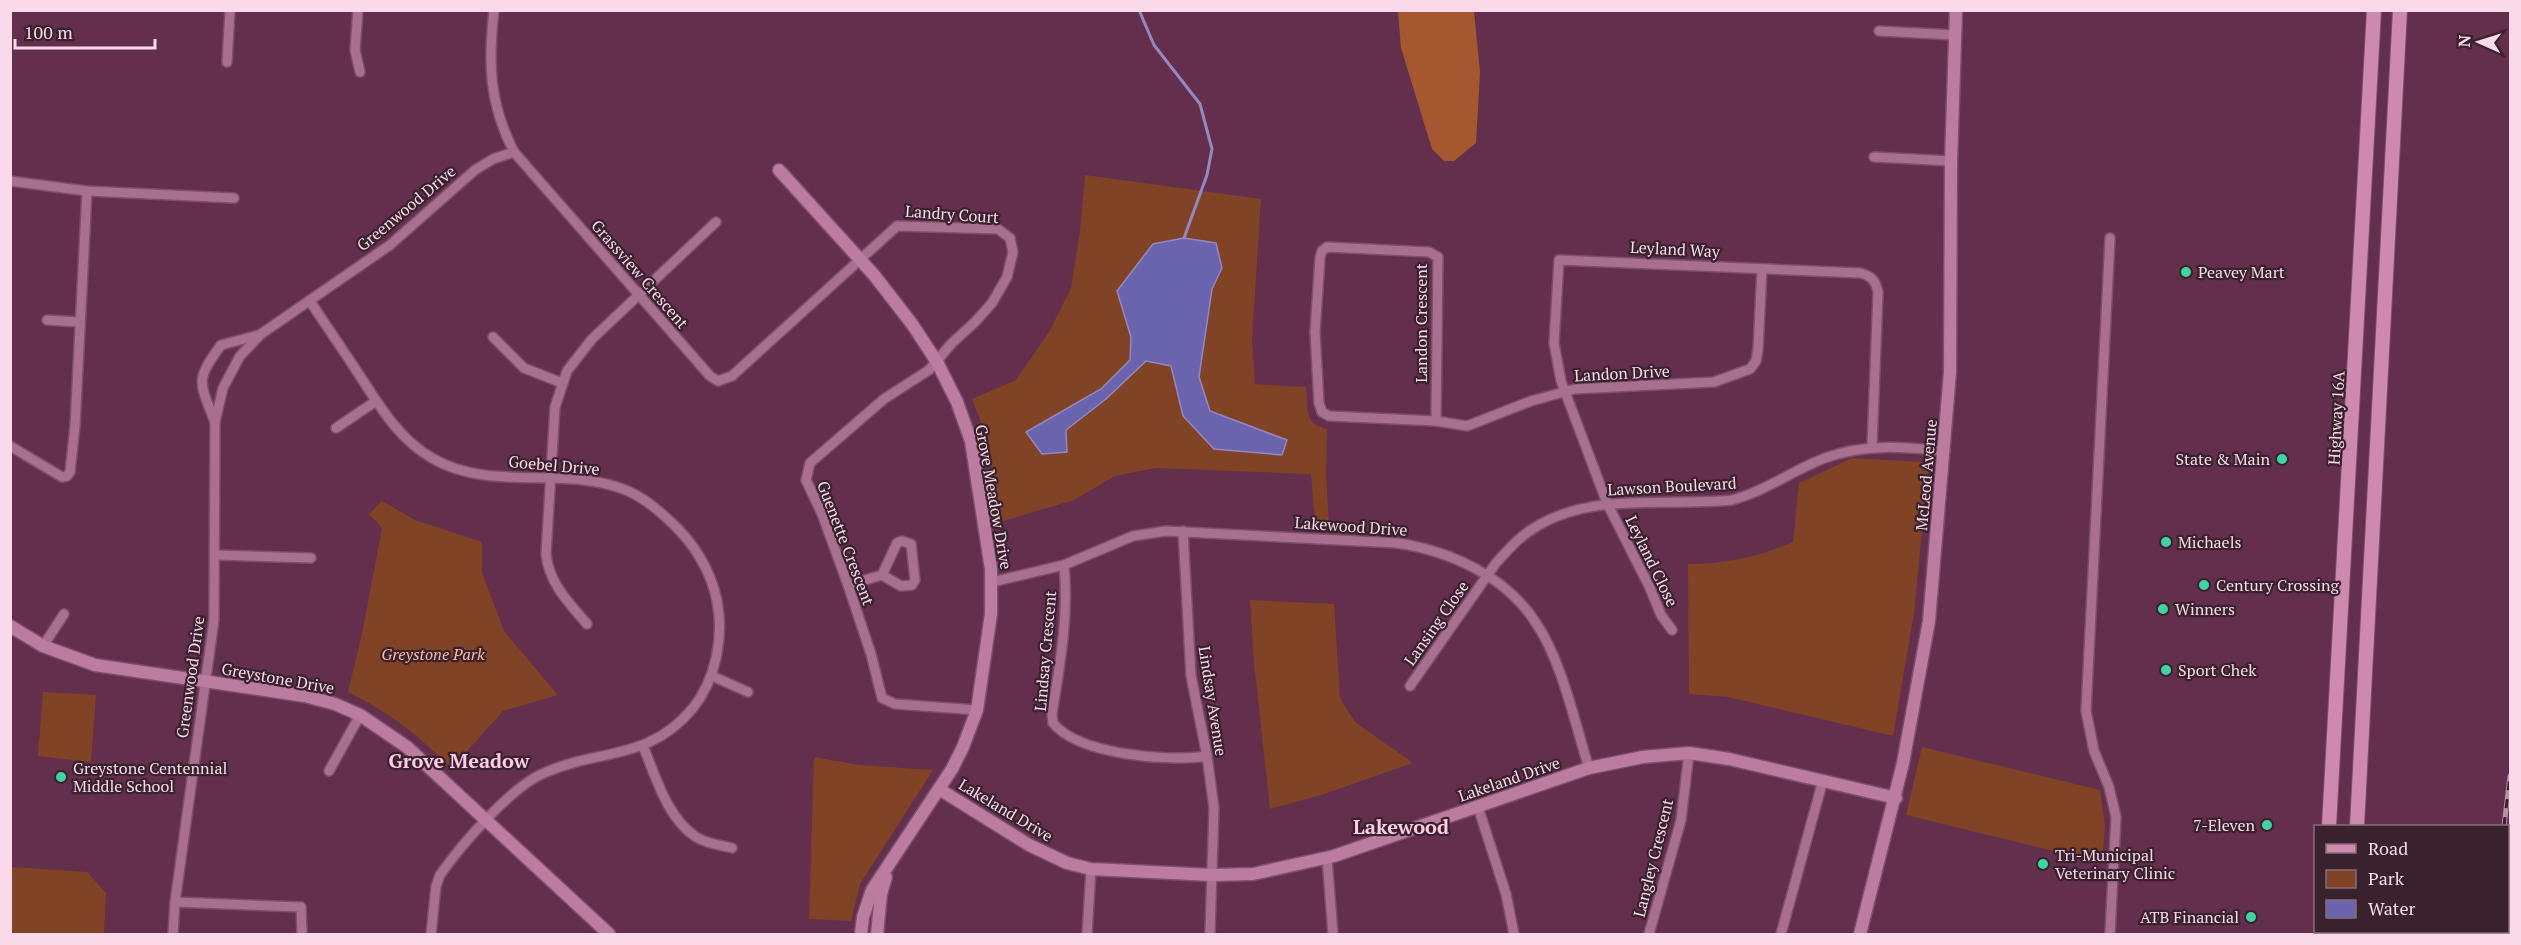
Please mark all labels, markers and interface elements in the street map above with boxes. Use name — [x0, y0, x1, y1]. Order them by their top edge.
scale bar — [15, 12, 154, 50]
north arrow — [2449, 12, 2509, 72]
text: 100 m — [24, 20, 73, 44]
text: N — [2453, 35, 2475, 48]
street label: Greenwood Drive — [352, 160, 460, 256]
street label: Landry Court — [905, 200, 1000, 228]
street label: Grassview Crescent — [587, 215, 693, 333]
street label: Leyland Way — [1630, 236, 1721, 262]
place label: Peavey Mart — [2198, 261, 2285, 283]
street label: Landon Crescent — [1410, 263, 1432, 383]
marker: Peavey Mart — [2179, 265, 2193, 279]
street label: Landon Drive — [1574, 360, 1670, 386]
street label: Highway 16A — [2323, 370, 2349, 465]
street label: McLeod Avenue — [1910, 418, 1942, 532]
street label: Grove Meadow Drive — [970, 423, 1018, 571]
place label: State & Main — [2175, 448, 2270, 470]
street label: Goebel Drive — [507, 450, 601, 480]
marker: State & Main — [2275, 452, 2289, 466]
street label: Lawson Boulevard — [1607, 472, 1737, 500]
street label: Guenette Crescent — [812, 478, 880, 608]
street label: Lakewood Drive — [1294, 511, 1408, 541]
street label: Leyland Close — [1620, 512, 1684, 610]
place label: Michaels — [2178, 531, 2241, 553]
marker: Michaels — [2159, 535, 2173, 549]
place label: Century Crossing — [2216, 574, 2339, 596]
street label: Lansing Close — [1399, 576, 1473, 670]
marker: Century Crossing — [2197, 578, 2211, 592]
street label: Lindsay Crescent — [1029, 590, 1061, 712]
place label: Winners — [2175, 598, 2235, 620]
marker: Winners — [2156, 602, 2170, 616]
street label: Greenwood Drive — [171, 615, 209, 739]
park label: Greystone Park — [381, 643, 485, 665]
street label: Lindsay Avenue — [1193, 644, 1233, 758]
street label: Greystone Drive — [220, 657, 336, 699]
place label: Sport Chek — [2178, 659, 2257, 681]
marker: Sport Chek — [2159, 663, 2173, 677]
district label: Grove Meadow — [389, 747, 530, 774]
street label: Lakeland Drive — [1455, 751, 1563, 807]
place label: Greystone Centennial Middle School — [73, 757, 228, 797]
marker: Greystone Centennial Middle School — [54, 770, 68, 784]
street label: Lakeland Drive — [955, 773, 1057, 847]
street label: Langley Crescent — [1628, 796, 1678, 920]
district label: Lakewood — [1353, 813, 1449, 840]
place label: 7-Eleven — [2193, 814, 2255, 836]
marker: 7-Eleven — [2260, 818, 2274, 832]
legend — [2314, 825, 2509, 933]
text: Road — [2368, 836, 2408, 860]
place label: Tri-Municipal Veterinary Clinic — [2055, 844, 2175, 884]
marker: Tri-Municipal Veterinary Clinic — [2036, 857, 2050, 871]
text: Park — [2368, 866, 2405, 890]
text: Water — [2368, 896, 2415, 920]
place label: ATB Financial — [2140, 906, 2239, 928]
marker: ATB Financial — [2244, 910, 2258, 924]

